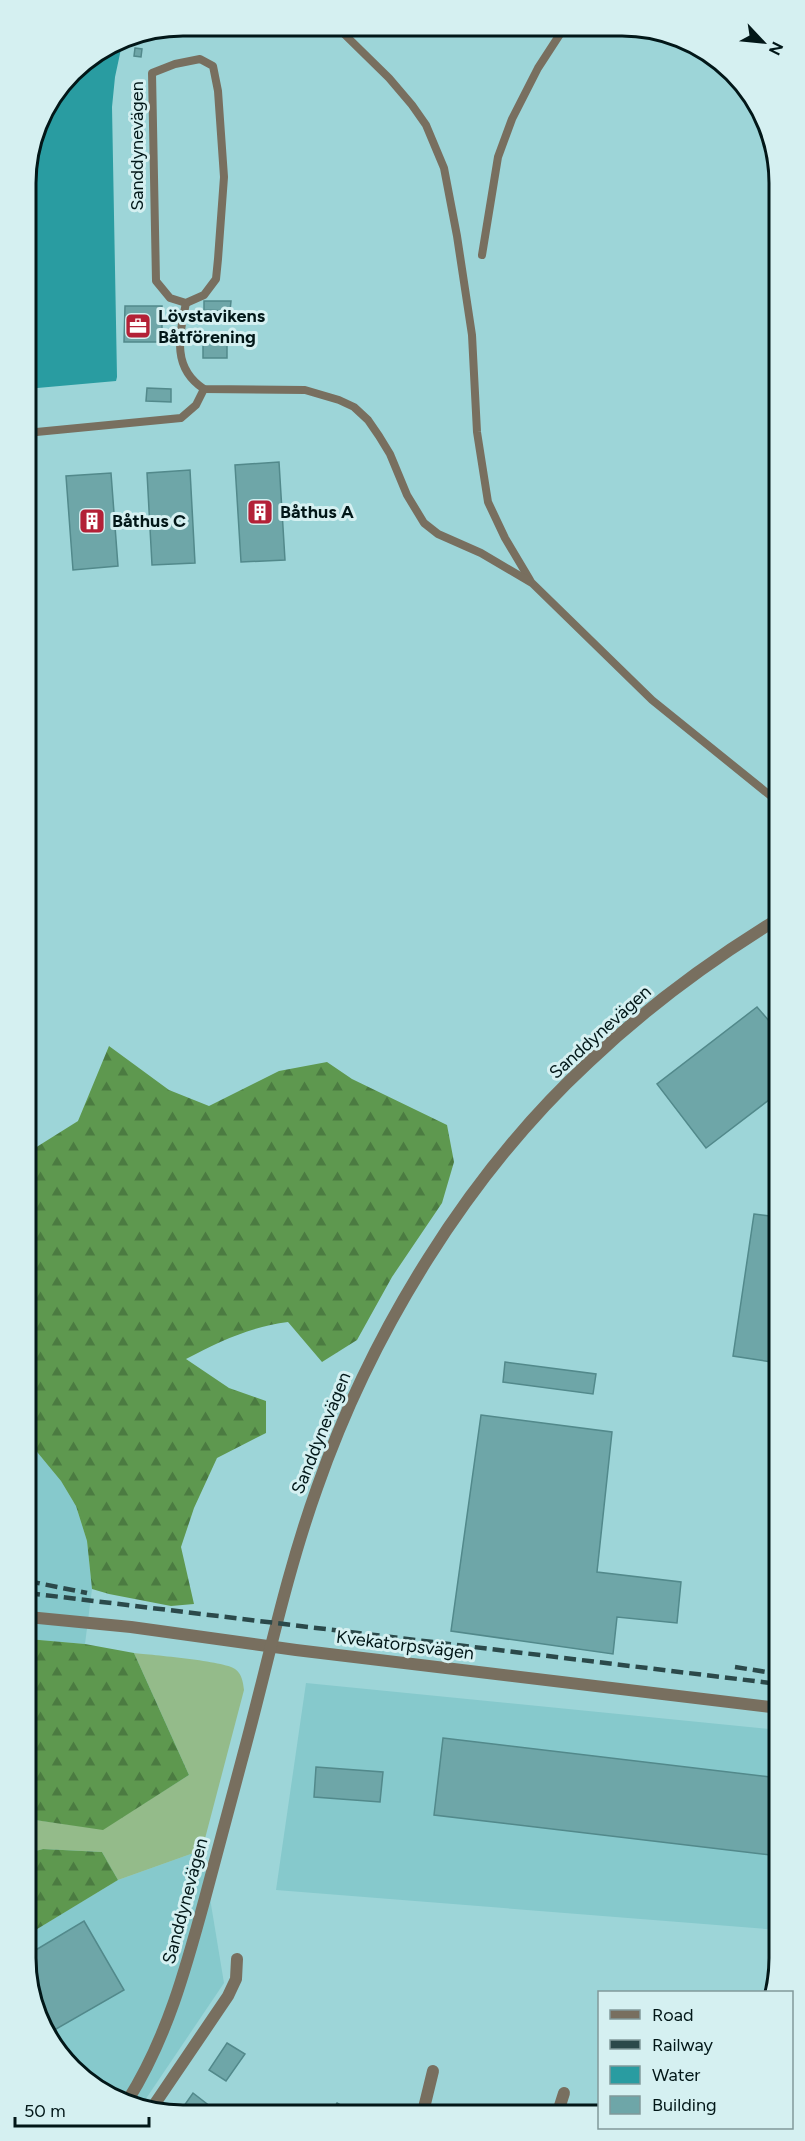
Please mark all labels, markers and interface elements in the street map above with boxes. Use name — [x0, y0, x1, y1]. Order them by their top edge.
north arrow — [733, 12, 793, 72]
text: N — [765, 39, 787, 58]
street label: Sanddynevägen — [126, 81, 148, 211]
place label: Lövstavikens Båtförening — [158, 305, 266, 348]
office icon: Lövstavikens Båtförening — [123, 311, 153, 341]
building icon: Båthus A — [245, 497, 275, 527]
place label: Båthus A — [280, 501, 354, 523]
building icon: Båthus C — [77, 506, 107, 536]
place label: Båthus C — [112, 510, 186, 532]
street label: Sanddynevägen — [545, 981, 655, 1083]
street label: Sanddynevägen — [287, 1369, 355, 1497]
street label: Kvekatorpsvägen — [335, 1626, 475, 1664]
street label: Sanddynevägen — [158, 1836, 212, 1966]
legend — [598, 1991, 793, 2129]
text: Road — [652, 2004, 693, 2026]
text: Railway — [652, 2034, 714, 2056]
text: Water — [652, 2064, 700, 2086]
scale bar — [15, 2090, 148, 2128]
text: Building — [652, 2094, 717, 2116]
text: 50 m — [24, 2100, 66, 2122]

